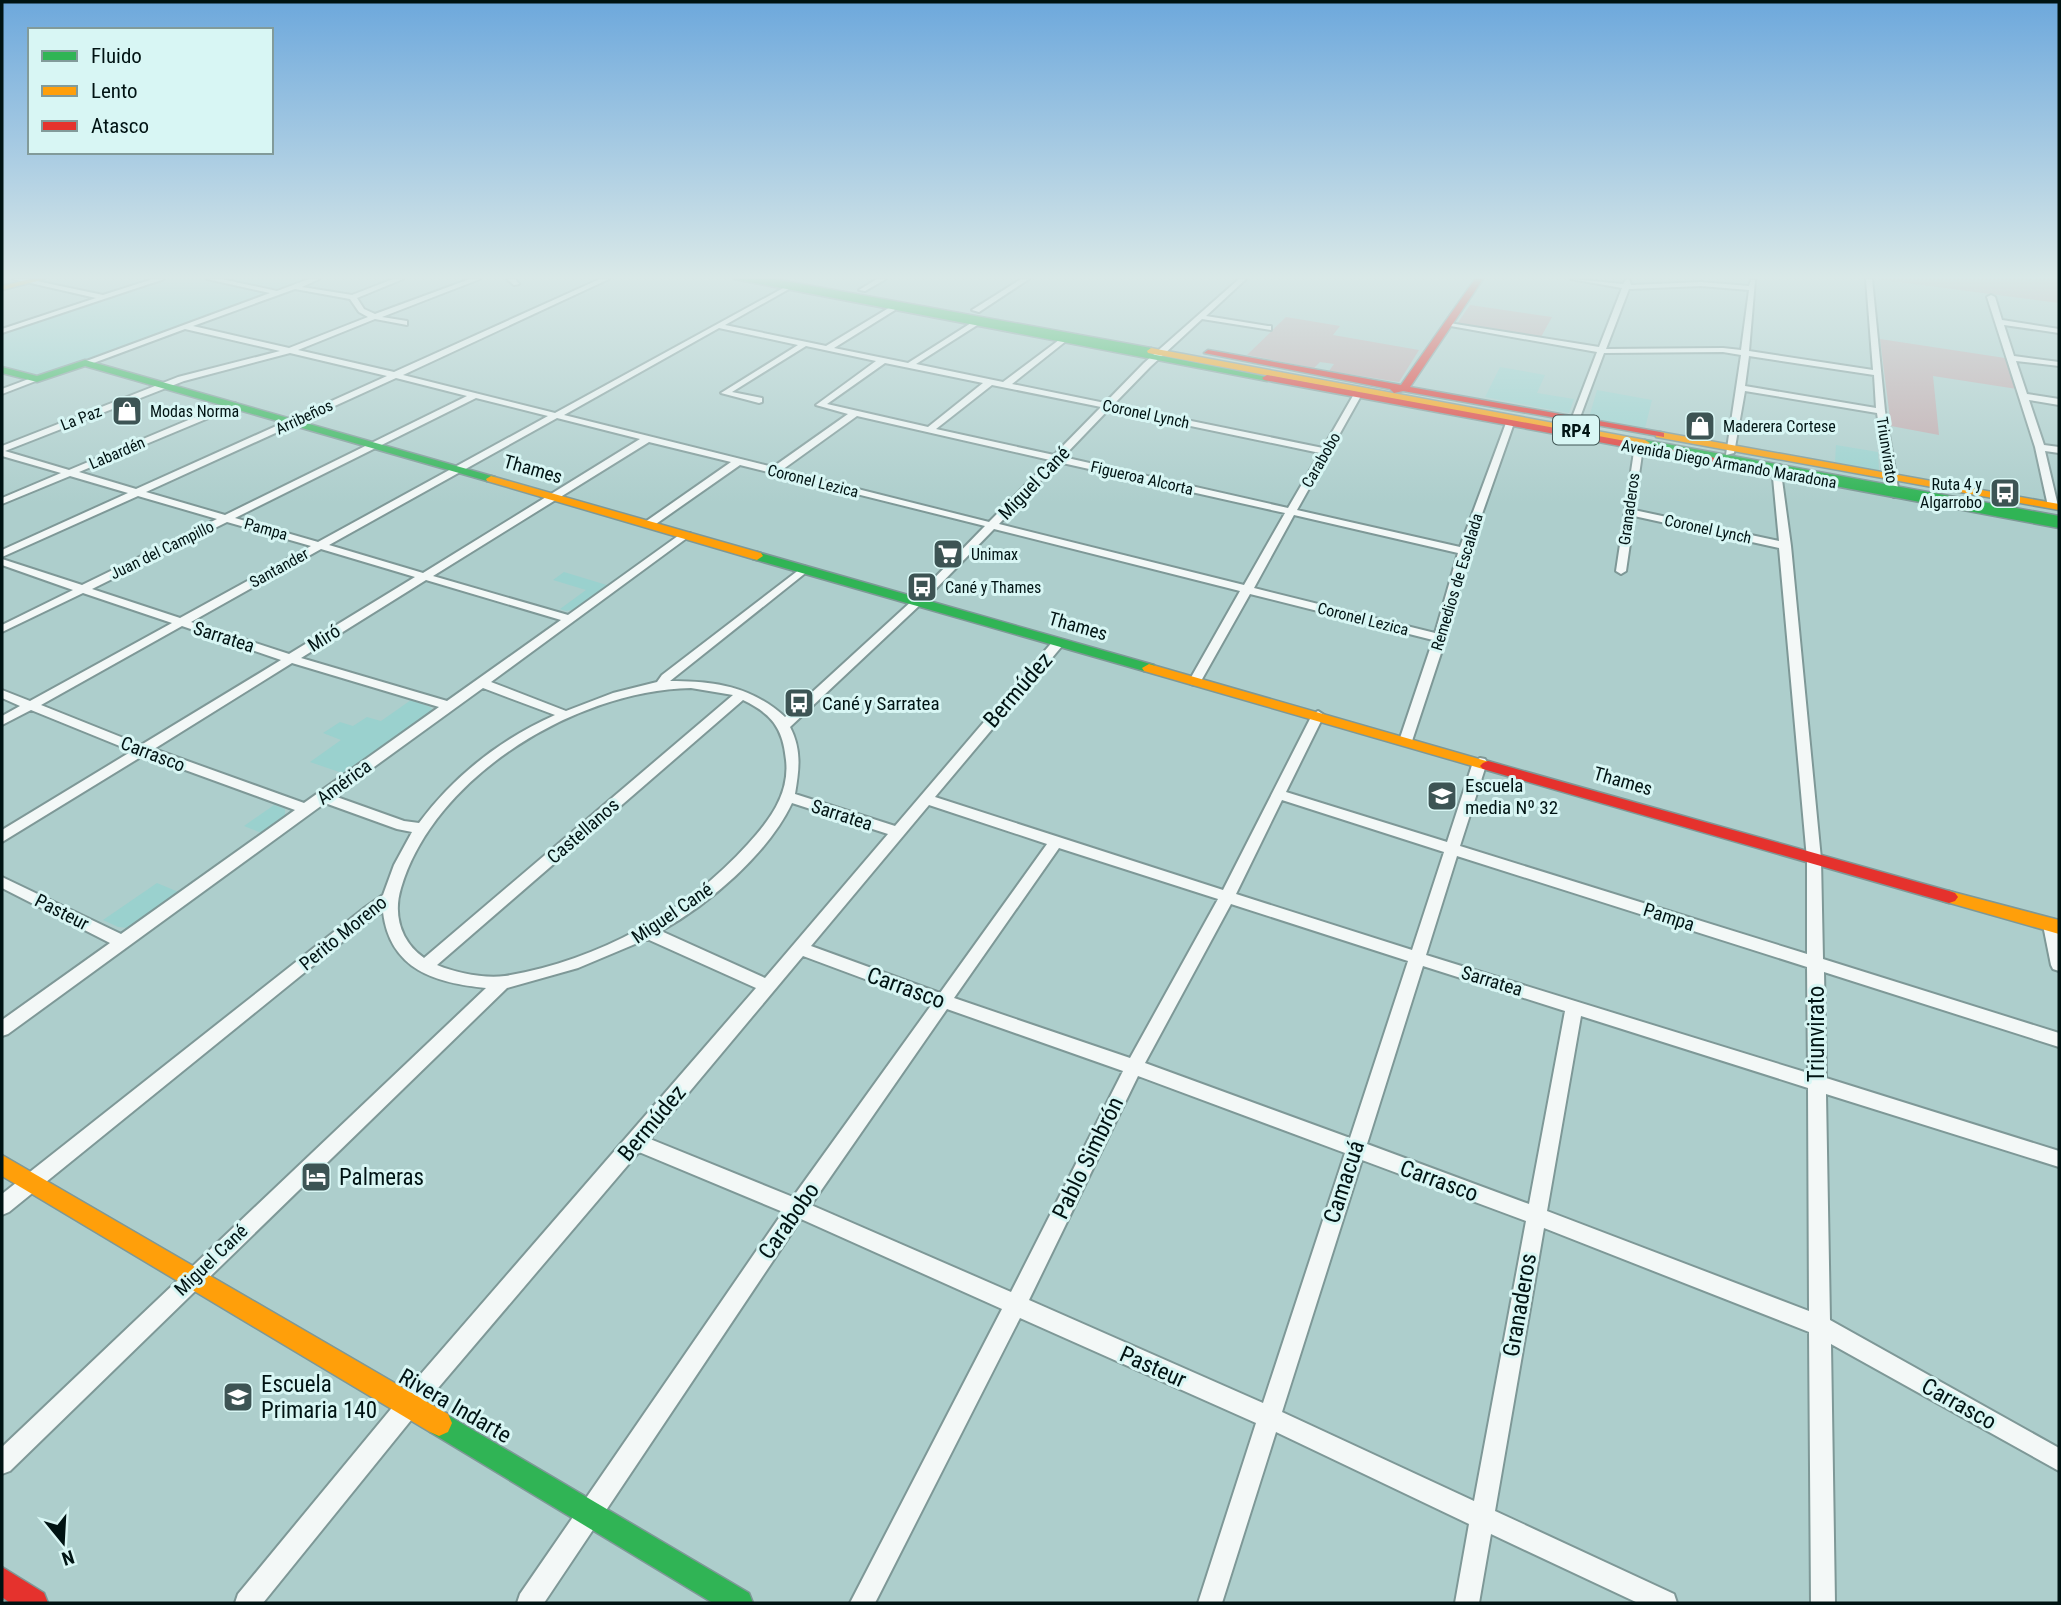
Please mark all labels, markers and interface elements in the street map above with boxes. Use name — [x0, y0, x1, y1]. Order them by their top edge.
legend — [28, 28, 273, 154]
text: Fluido — [91, 44, 142, 68]
text: Lento — [91, 79, 138, 103]
text: Atasco — [91, 114, 149, 138]
shop icon: Modas Norma — [110, 394, 144, 428]
street label: Arribeños — [272, 395, 336, 439]
street label: Coronel Lynch — [1101, 396, 1191, 432]
street label: La Paz — [58, 402, 104, 434]
place label: Modas Norma — [150, 402, 239, 421]
shop icon: Maderera Cortese — [1683, 409, 1717, 443]
street label: Triunvirato — [1872, 415, 1902, 485]
road number: RP4 — [1553, 416, 1599, 444]
place label: Maderera Cortese — [1723, 417, 1836, 436]
street label: Carabobo — [1298, 429, 1344, 491]
street label: Labardén — [86, 433, 148, 473]
street label: Avenida Diego Armando Maradona — [1620, 436, 1838, 492]
street label: Miguel Cané — [993, 442, 1075, 524]
street label: Thames — [501, 450, 565, 488]
street label: Figueroa Alcorta — [1089, 457, 1195, 499]
street label: Coronel Lezica — [765, 460, 861, 502]
street label: Granaderos — [1615, 472, 1643, 546]
place label: Ruta 4 y Algarrobo — [1920, 475, 1982, 512]
bus stop icon: Ruta 4 y Algarrobo — [1988, 476, 2022, 510]
street label: Remedios de Escalada — [1427, 511, 1487, 653]
street label: Coronel Lynch — [1663, 511, 1753, 547]
street label: Pampa — [242, 514, 290, 544]
street label: Juan del Campillo — [107, 517, 217, 583]
supermarket icon: Unimax — [931, 537, 965, 571]
street label: Santander — [246, 544, 312, 592]
place label: Unimax — [971, 545, 1018, 564]
bus stop icon: Cané y Thames — [905, 570, 939, 604]
place label: Cané y Thames — [945, 578, 1041, 597]
street label: Coronel Lezica — [1315, 598, 1411, 640]
street label: Thames — [1046, 607, 1110, 645]
street label: Sarratea — [191, 616, 257, 658]
street label: Miró — [304, 619, 344, 657]
street label: Bermúdez — [978, 647, 1058, 733]
bus stop icon: Cané y Sarratea — [782, 686, 816, 720]
place label: Cané y Sarratea — [822, 692, 940, 715]
street label: Carrasco — [118, 731, 188, 777]
street label: América — [312, 754, 376, 810]
street label: Thames — [1591, 762, 1655, 800]
place label: Escuela media Nº 32 — [1465, 774, 1558, 819]
school or university icon: Escuela media Nº 32 — [1425, 779, 1459, 813]
street label: Castellanos — [542, 793, 624, 869]
street label: Sarratea — [809, 794, 875, 836]
street label: Miguel Cané — [627, 877, 717, 949]
street label: Pasteur — [31, 889, 93, 935]
street label: Perito Moreno — [295, 891, 391, 975]
street label: Pampa — [1641, 898, 1697, 936]
street label: Carrasco — [863, 961, 949, 1015]
street label: Sarratea — [1459, 961, 1525, 1001]
street label: Triunvirato — [1803, 986, 1830, 1082]
street label: Bermúdez — [612, 1079, 692, 1167]
street label: Pablo Simbrón — [1047, 1093, 1129, 1223]
street label: Camacuá — [1318, 1137, 1370, 1227]
street label: Carrasco — [1396, 1154, 1482, 1208]
hotel icon: Palmeras — [299, 1160, 333, 1194]
place label: Palmeras — [339, 1164, 424, 1191]
street label: Carabobo — [753, 1177, 825, 1265]
street label: Miguel Cané — [170, 1219, 252, 1301]
street label: Granaderos — [1498, 1251, 1542, 1359]
street label: Pasteur — [1116, 1340, 1190, 1394]
street label: Rivera Indarte — [394, 1363, 516, 1449]
place label: Escuela Primaria 140 — [261, 1371, 377, 1424]
street label: Carrasco — [1917, 1372, 2001, 1436]
school or university icon: Escuela Primaria 140 — [221, 1380, 255, 1414]
north arrow — [28, 1507, 98, 1577]
text: N — [59, 1545, 77, 1570]

